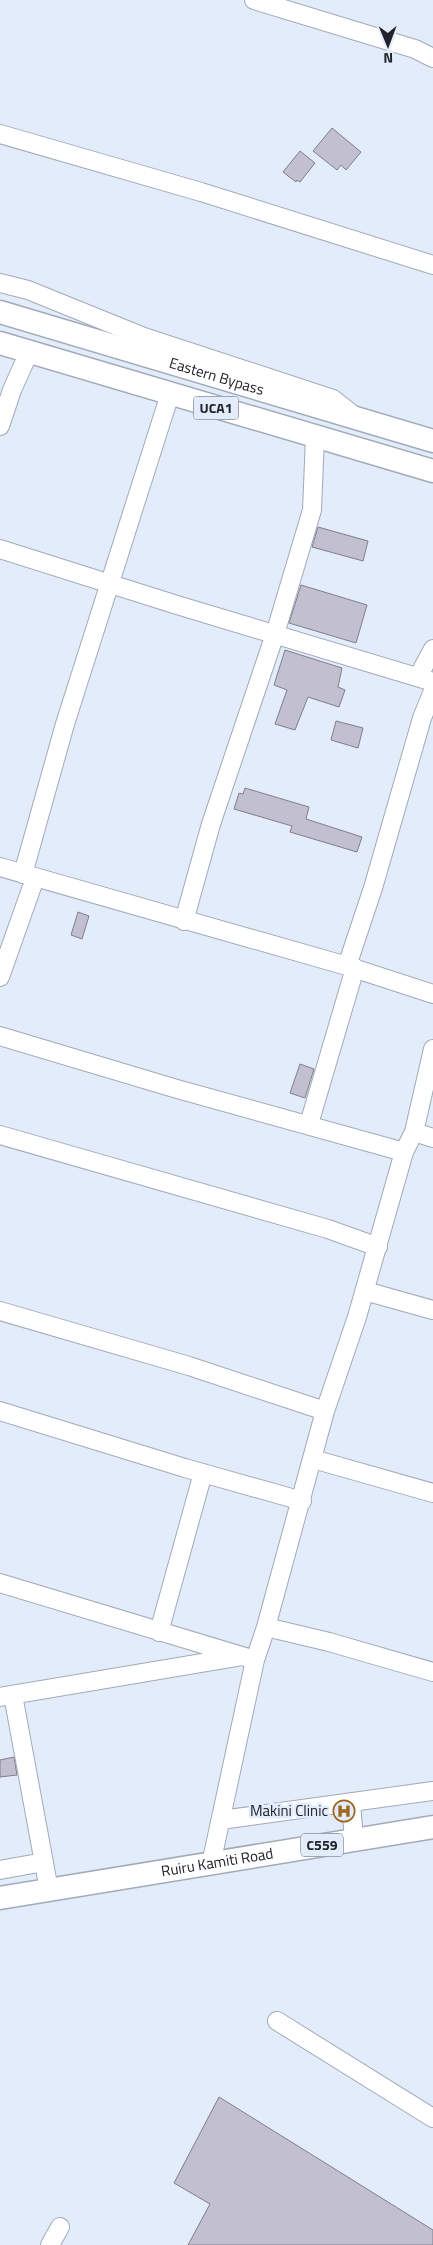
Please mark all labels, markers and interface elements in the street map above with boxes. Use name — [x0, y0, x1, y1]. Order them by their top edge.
north arrow — [363, 20, 413, 70]
text: N — [383, 48, 393, 69]
street label: Eastern Bypass — [166, 351, 267, 401]
road number: UCA1 — [194, 396, 238, 419]
place label: Makini Clinic — [250, 1799, 328, 1822]
hospital icon: Makini Clinic — [332, 1799, 356, 1823]
road number: C559 — [301, 1834, 343, 1856]
street label: Ruiru Kamiti Road — [159, 1841, 275, 1882]

